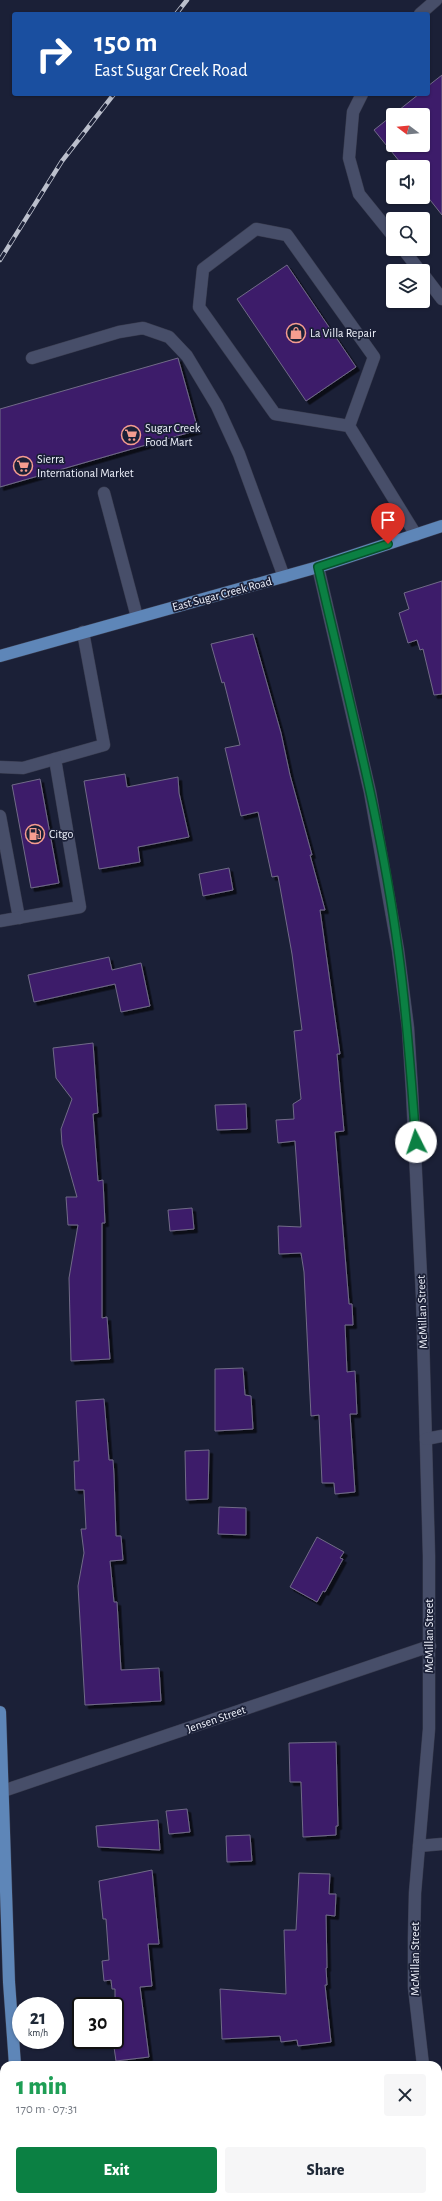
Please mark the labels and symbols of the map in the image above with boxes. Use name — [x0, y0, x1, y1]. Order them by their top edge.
north arrow — [386, 108, 430, 152]
shop icon: La Villa Repair — [285, 322, 307, 344]
place label: La Villa Repair — [310, 327, 376, 339]
place label: Sugar Creek Food Mart — [145, 422, 201, 448]
supermarket icon: Sugar Creek Food Mart — [120, 424, 142, 446]
place label: Sierra International Market — [37, 453, 134, 479]
supermarket icon: Sierra International Market — [12, 455, 34, 477]
pin — [371, 503, 405, 544]
street label: East Sugar Creek Road — [171, 575, 273, 613]
fuel station icon: Citgo — [24, 823, 46, 845]
place label: Citgo — [49, 828, 74, 840]
position arrow — [395, 1121, 437, 1163]
street label: McMillan Street — [415, 1275, 429, 1349]
street label: McMillan Street — [423, 1599, 435, 1673]
street label: Jensen Street — [185, 1703, 247, 1735]
street label: McMillan Street — [409, 1922, 421, 1996]
speed limit sign: 30 — [72, 1997, 124, 2049]

